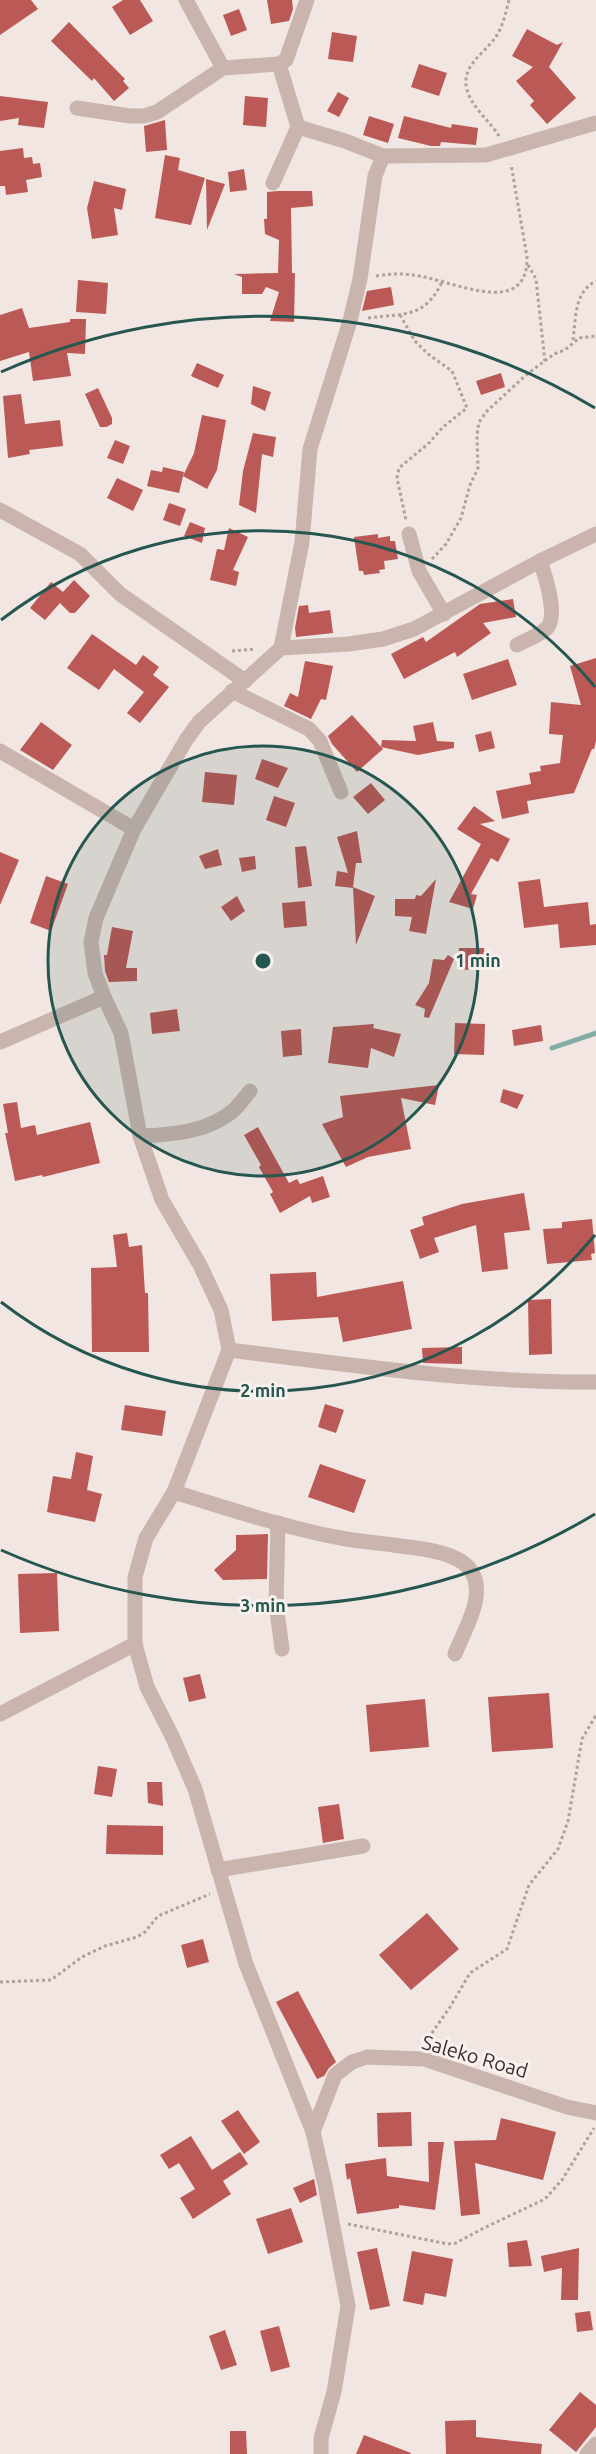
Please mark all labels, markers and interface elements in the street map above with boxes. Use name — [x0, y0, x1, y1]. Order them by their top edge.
text: 1 min — [455, 950, 501, 970]
centre of rings — [253, 951, 273, 971]
text: 2 min — [240, 1380, 286, 1400]
text: 3 min — [240, 1595, 286, 1615]
street label: Saleko Road — [419, 2030, 531, 2082]

